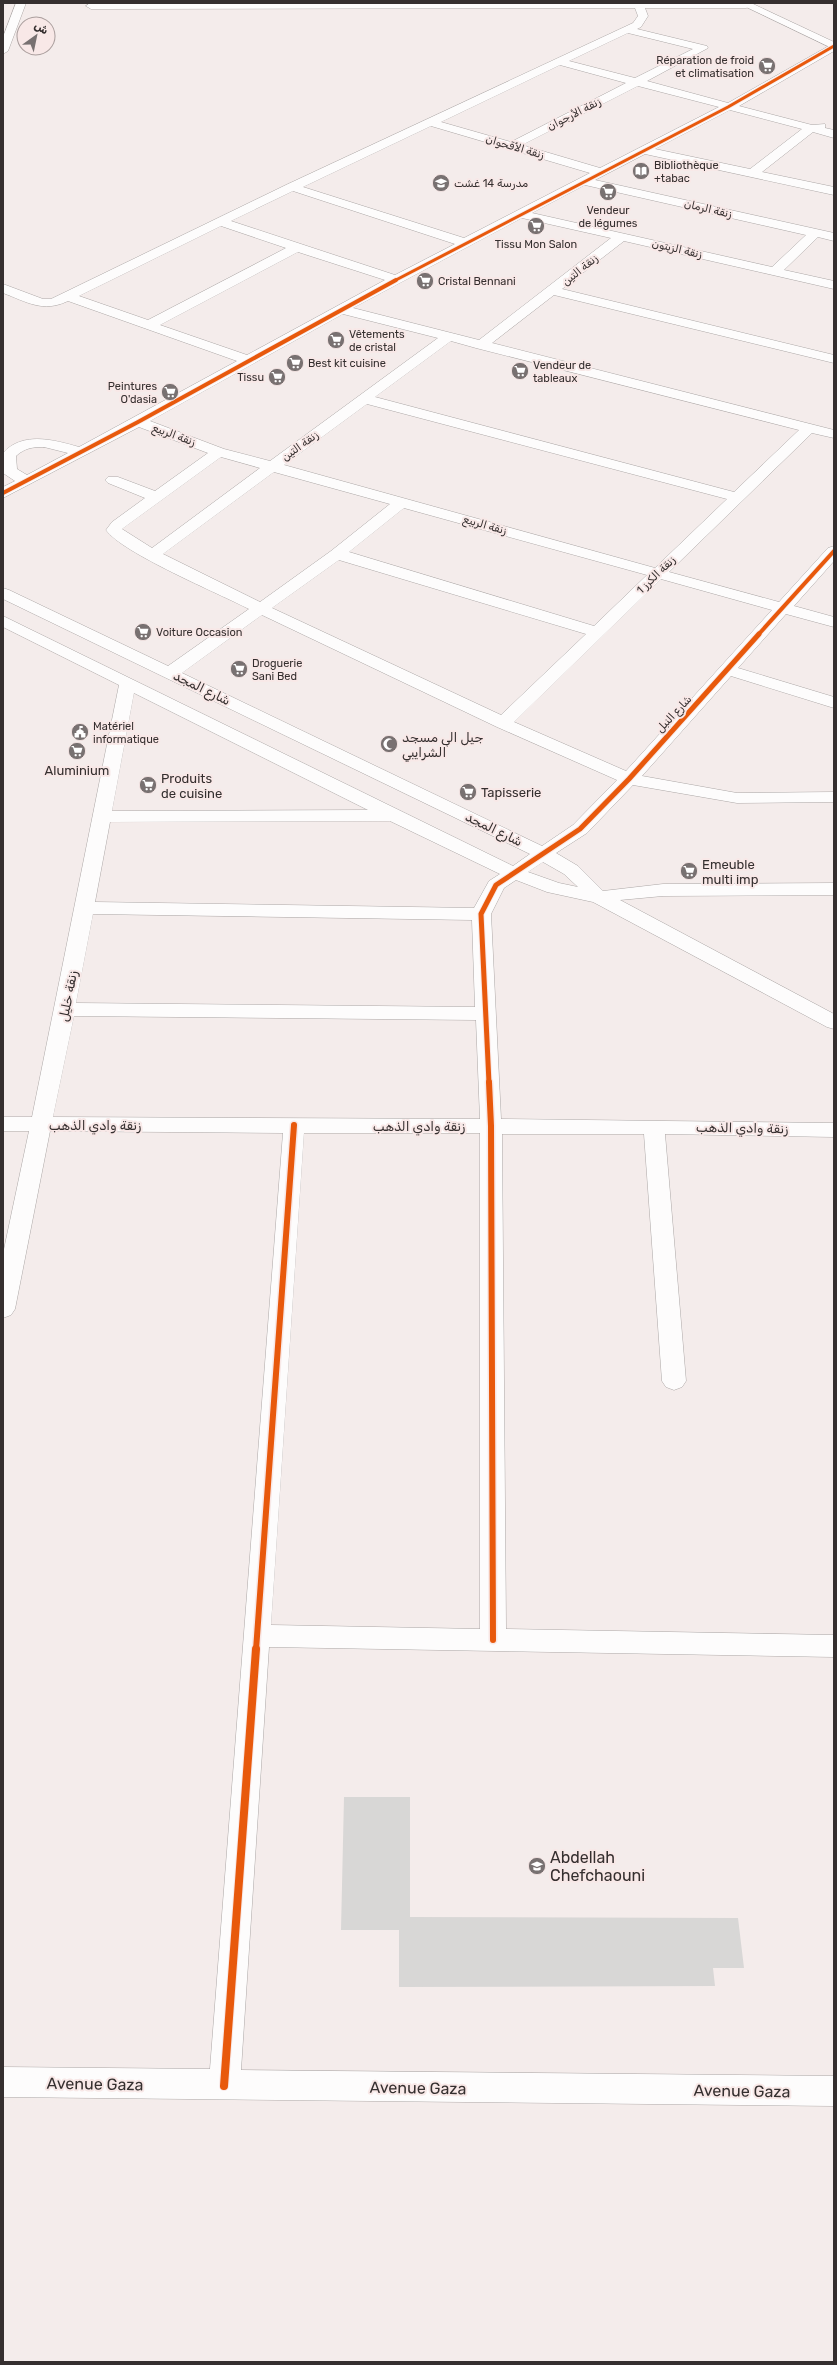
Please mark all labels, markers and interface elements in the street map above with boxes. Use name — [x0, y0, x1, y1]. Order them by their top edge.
north arrow — [16, 16, 56, 56]
text: ش — [32, 19, 51, 37]
place label: Réparation de froid et climatisation — [656, 54, 754, 80]
supermarket icon: Réparation de froid et climatisation — [757, 56, 777, 76]
street label: زنقة الأرجوان — [545, 95, 604, 134]
street label: زنقة الأقحوان — [484, 132, 546, 163]
place label: Bibliothèque +tabac — [654, 159, 719, 185]
library icon: Bibliothèque +tabac — [631, 161, 651, 181]
school or university icon: مدرسة 14 غشت — [431, 173, 451, 193]
place label: مدرسة 14 غشت — [454, 177, 528, 190]
supermarket icon: Vendeur de légumes — [598, 182, 618, 202]
street label: زنقة الرمان — [683, 197, 734, 221]
place label: Vendeur de légumes — [579, 204, 638, 230]
supermarket icon: Tissu Mon Salon — [526, 216, 546, 236]
street label: زنقة الزيتون — [650, 237, 704, 262]
place label: Tissu Mon Salon — [495, 238, 577, 251]
street label: زنقة التين — [560, 251, 601, 288]
supermarket icon: Cristal Bennani — [415, 271, 435, 291]
place label: Cristal Bennani — [438, 275, 516, 288]
place label: Vêtements de cristal — [349, 328, 405, 354]
supermarket icon: Vêtements de cristal — [326, 330, 346, 350]
supermarket icon: Best kit cuisine — [285, 353, 305, 373]
place label: Best kit cuisine — [308, 357, 386, 370]
place label: Vendeur de tableaux — [533, 359, 591, 385]
supermarket icon: Vendeur de tableaux — [510, 361, 530, 381]
supermarket icon: Tissu — [267, 367, 287, 387]
place label: Tissu — [237, 371, 264, 384]
place label: Peintures O'dasia — [108, 380, 157, 406]
supermarket icon: Peintures O'dasia — [160, 382, 180, 402]
street label: زنقة الربيع — [150, 421, 198, 451]
street label: زنقة التين — [279, 428, 321, 464]
street label: زنقة الربيع — [461, 513, 509, 539]
street label: زنقة الكرز 1 — [634, 553, 678, 597]
supermarket icon: Voiture Occasion — [133, 622, 153, 642]
place label: Voiture Occasion — [156, 626, 242, 639]
place label: Droguerie Sani Bed — [252, 657, 302, 683]
supermarket icon: Droguerie Sani Bed — [229, 659, 249, 679]
street label: شارع المجد — [170, 668, 233, 710]
street label: شارع النبل — [654, 693, 696, 737]
place label: Matériel informatique — [93, 720, 159, 746]
public building icon: Matériel informatique — [70, 722, 90, 742]
place label: جيل الي مسجد الشرايبي — [402, 730, 483, 762]
mosque icon: جيل الي مسجد الشرايبي — [379, 734, 399, 754]
supermarket icon: Aluminium — [67, 741, 87, 761]
place label: Aluminium — [45, 763, 109, 778]
place label: Produits de cuisine — [161, 771, 222, 801]
supermarket icon: Produits de cuisine — [138, 775, 158, 795]
supermarket icon: Tapisserie — [458, 782, 478, 802]
place label: Tapisserie — [481, 785, 541, 800]
street label: شارع المجد — [462, 809, 525, 851]
place label: Emeuble multi imp — [702, 857, 759, 887]
supermarket icon: Emeuble multi imp — [679, 861, 699, 881]
street label: زنقة خليل — [56, 969, 81, 1023]
street label: زنقة وادي الذهب — [49, 1118, 141, 1135]
street label: زنقة وادي الذهب — [373, 1119, 465, 1136]
street label: زنقة وادي الذهب — [696, 1120, 788, 1138]
place label: Abdellah Chefchaouni — [550, 1848, 645, 1885]
school or university icon: Abdellah Chefchaouni — [527, 1856, 547, 1876]
street label: Avenue Gaza — [47, 2074, 143, 2094]
street label: Avenue Gaza — [370, 2078, 466, 2098]
street label: Avenue Gaza — [694, 2081, 790, 2101]

